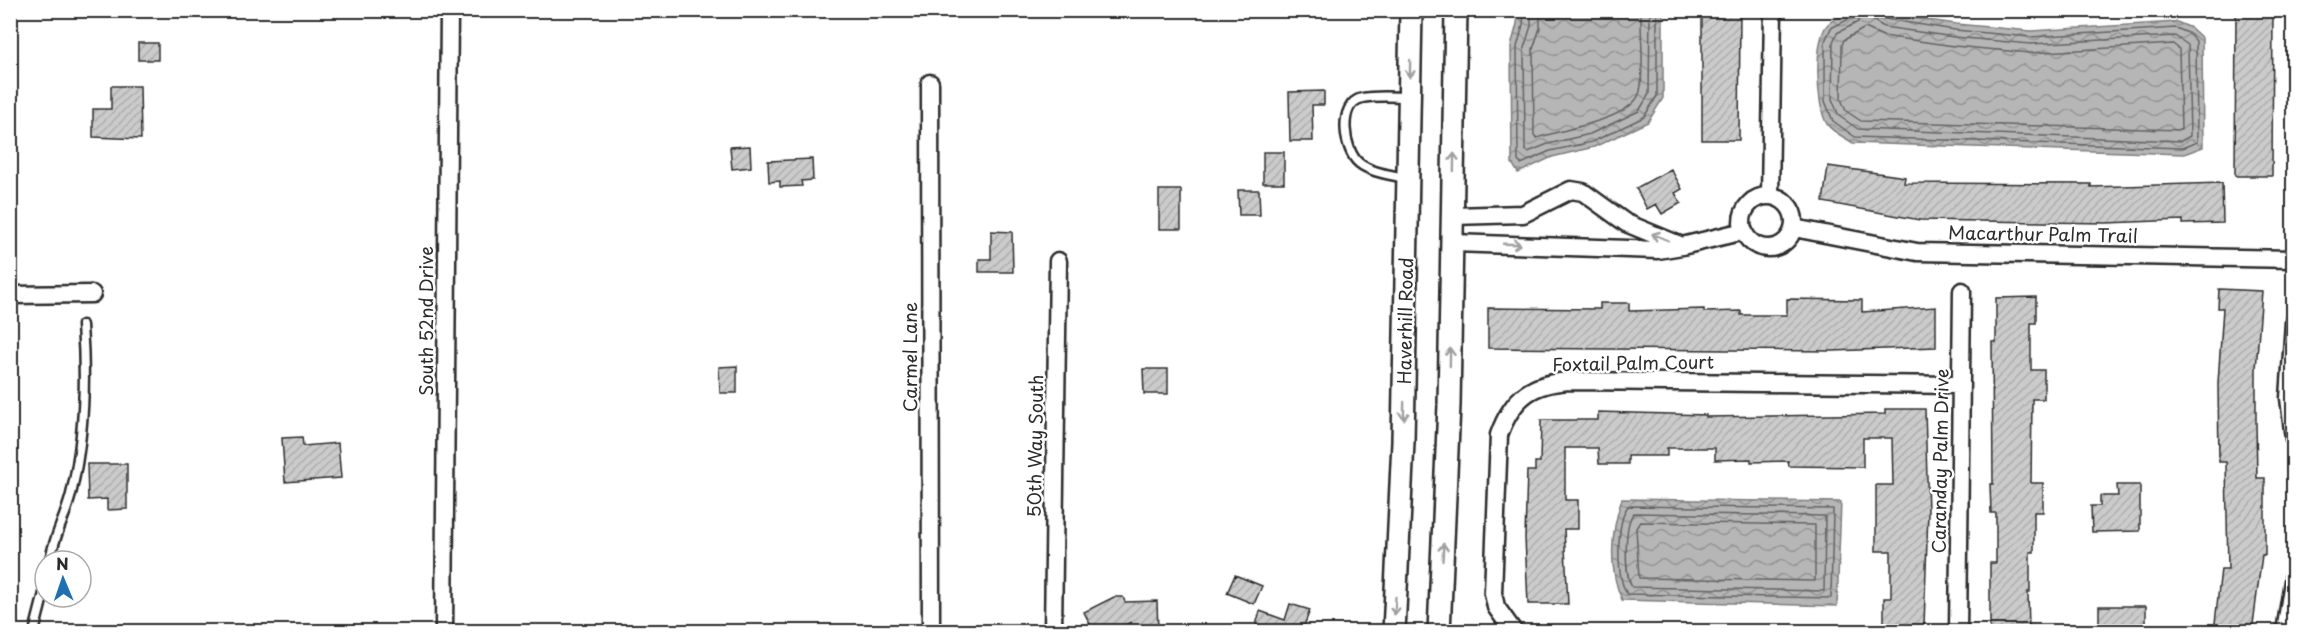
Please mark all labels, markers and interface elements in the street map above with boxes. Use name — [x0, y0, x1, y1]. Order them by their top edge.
one-way arrow — [1404, 58, 1416, 78]
one-way arrow — [1448, 153, 1460, 173]
street label: Macarthur Palm Trail — [1948, 218, 2138, 249]
one-way arrow — [1652, 231, 1670, 242]
one-way arrow — [1501, 239, 1521, 250]
street label: South 52nd Drive — [412, 246, 439, 396]
street label: Haverhill Road — [1390, 257, 1419, 385]
street label: Carmel Lane — [896, 302, 923, 412]
one-way arrow — [1445, 348, 1456, 368]
street label: Foxtail Palm Court — [1552, 348, 1714, 377]
street label: Caranday Palm Drive — [1924, 368, 1955, 554]
street label: 50th Way South — [1020, 374, 1049, 518]
one-way arrow — [1398, 400, 1409, 420]
one-way arrow — [1438, 543, 1449, 563]
north arrow — [33, 549, 93, 609]
text: N — [56, 551, 69, 575]
one-way arrow — [1390, 595, 1401, 615]

